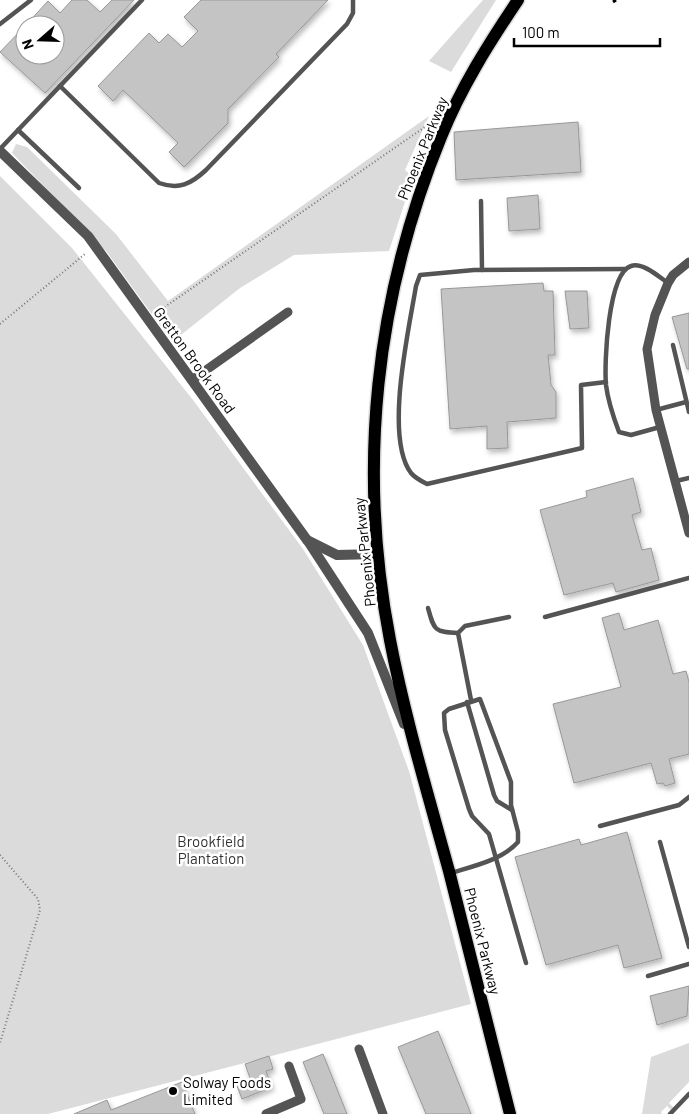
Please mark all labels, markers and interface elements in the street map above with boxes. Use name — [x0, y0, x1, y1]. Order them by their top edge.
north arrow — [15, 15, 65, 65]
scale bar — [514, 15, 660, 47]
text: 100 m — [522, 23, 560, 41]
text: N — [18, 37, 37, 52]
street label: Phoenix Parkway — [393, 94, 451, 202]
street label: Gretton Brook Road — [150, 303, 240, 417]
street label: Phoenix Parkway — [349, 496, 379, 607]
park label: Brookfield Plantation — [177, 832, 245, 867]
street label: Phoenix Parkway — [461, 886, 505, 996]
place label: Solway Foods Limited — [183, 1073, 271, 1108]
marker: Solway Foods Limited — [167, 1085, 179, 1097]

